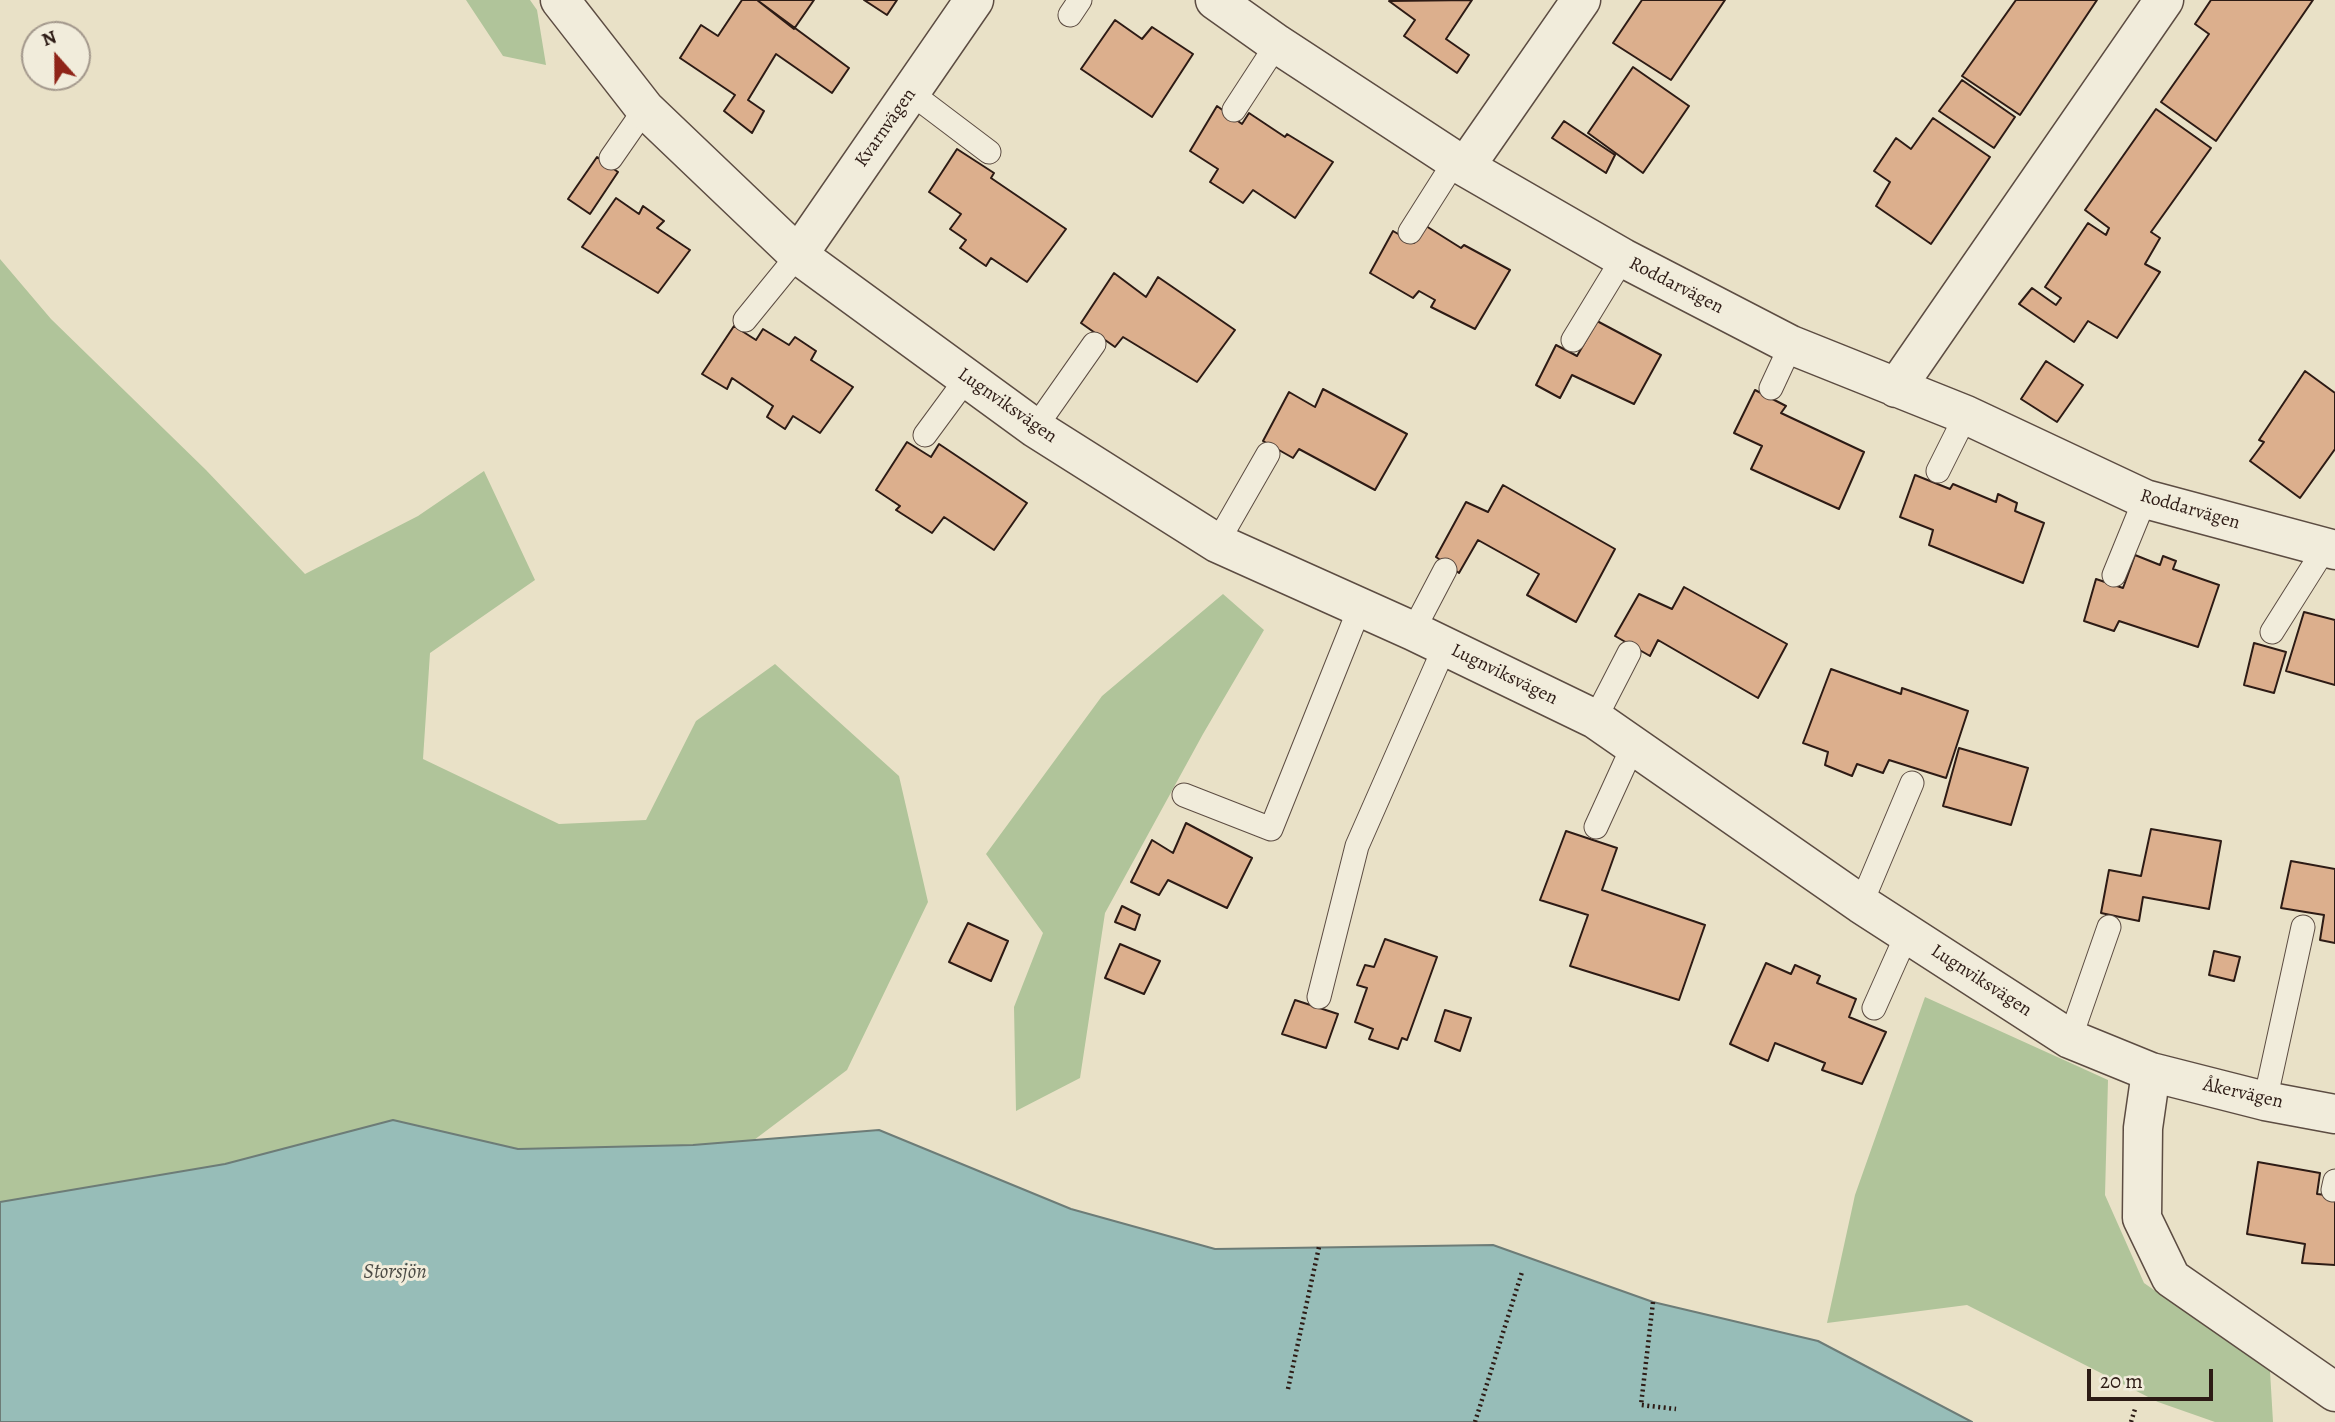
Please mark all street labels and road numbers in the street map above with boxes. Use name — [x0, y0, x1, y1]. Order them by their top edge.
street label: Kvarnvägen — [851, 84, 921, 172]
street label: Roddarvägen — [1625, 253, 1727, 319]
street label: Lugnviksvägen — [953, 363, 1061, 449]
street label: Roddarvägen — [2137, 485, 2243, 535]
street label: Lugnviksvägen — [1447, 639, 1561, 711]
street label: Lugnviksvägen — [1926, 940, 2036, 1022]
street label: Åkervägen — [2201, 1074, 2285, 1114]

